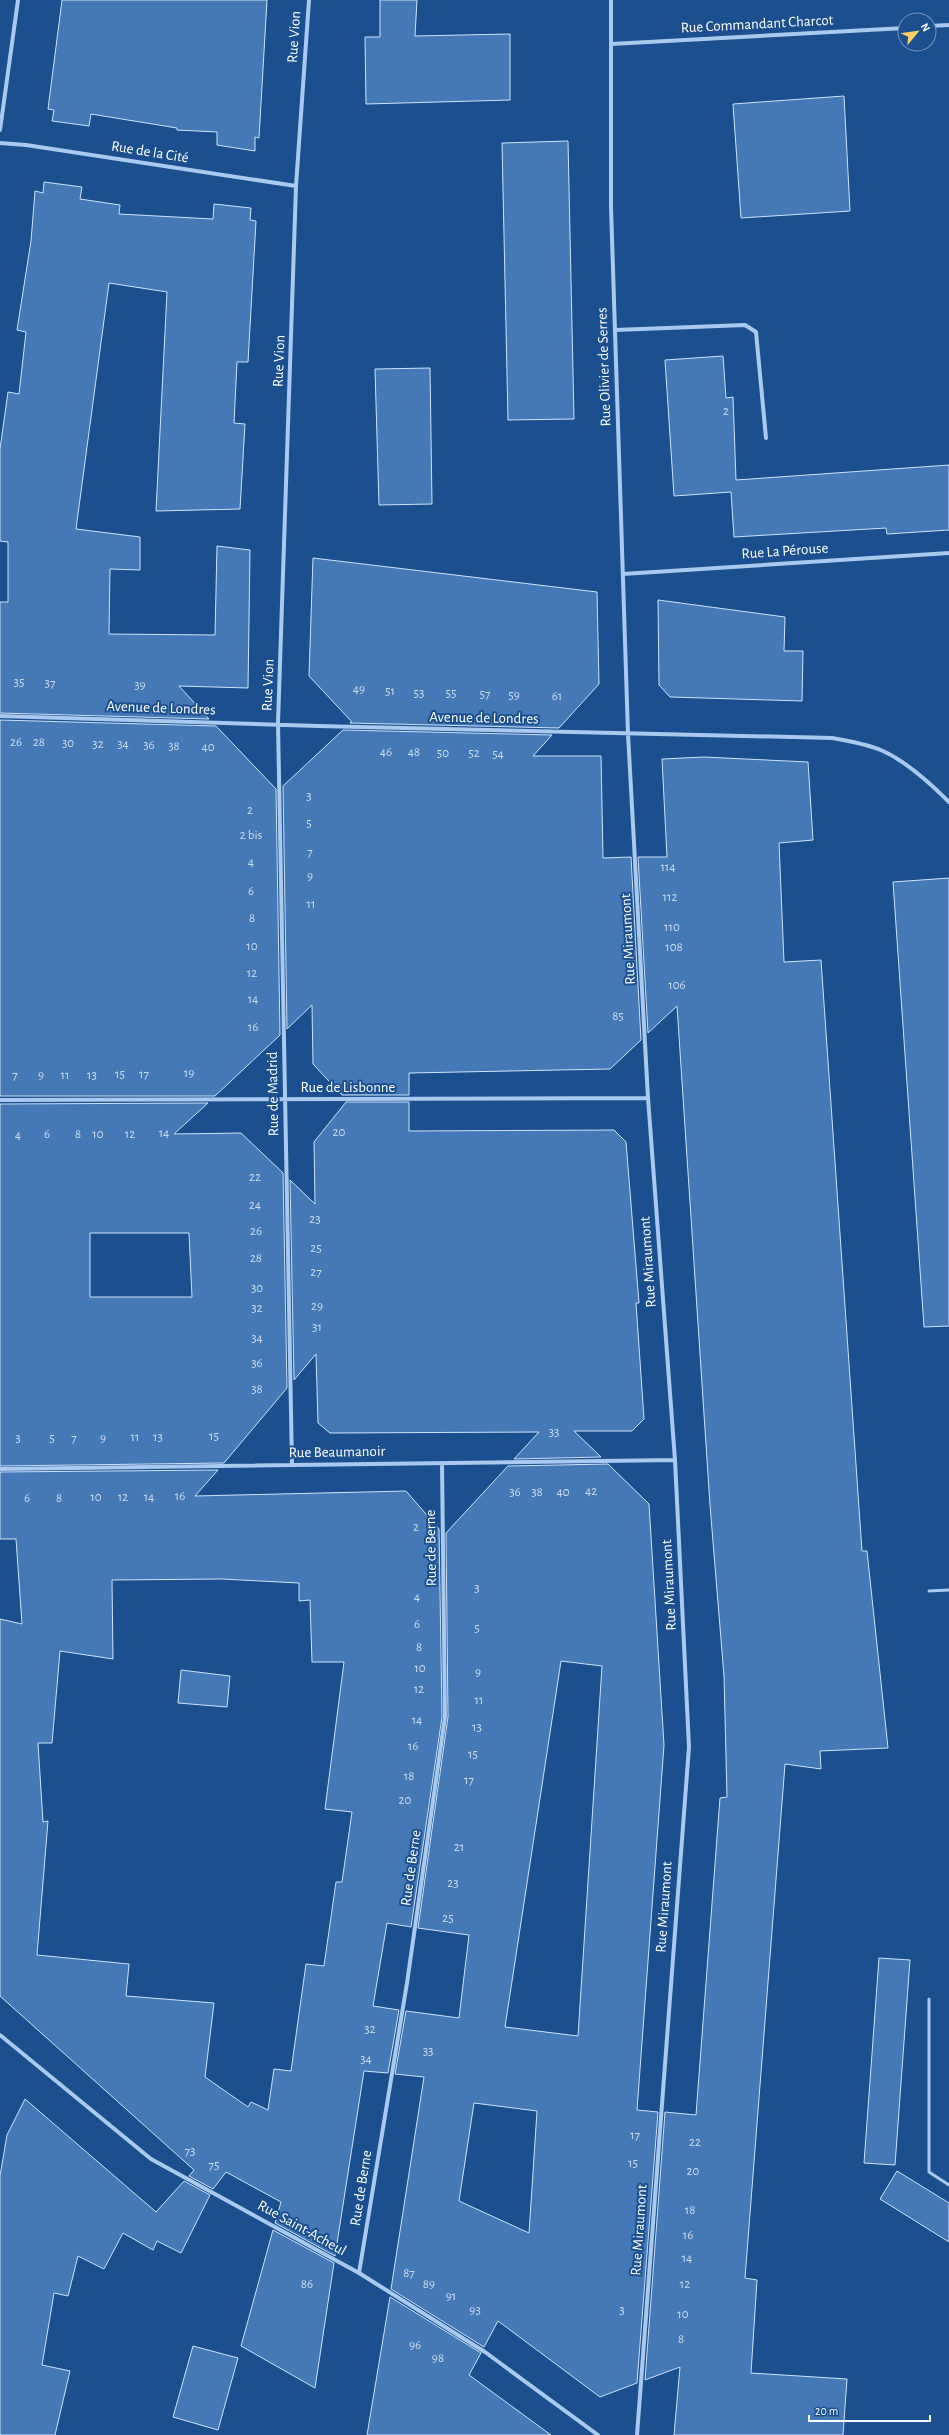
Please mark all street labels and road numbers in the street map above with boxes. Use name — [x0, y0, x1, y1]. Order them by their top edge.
street label: Rue Vion — [285, 10, 303, 64]
street label: Rue Commandant Charcot — [680, 13, 834, 35]
street label: Rue de la Cité — [110, 138, 190, 166]
street label: Rue Olivier de Serres — [594, 307, 614, 427]
street label: Rue Vion — [271, 335, 287, 387]
street label: Rue La Pérouse — [741, 540, 829, 562]
street label: Rue Vion — [260, 659, 276, 711]
street label: Avenue de Londres — [106, 699, 216, 717]
street label: Avenue de Londres — [429, 710, 539, 726]
street label: Rue Miraumont — [618, 893, 638, 985]
street label: Rue de Madrid — [265, 1051, 281, 1137]
street label: Rue de Lisbonne — [301, 1080, 395, 1095]
street label: Rue Miraumont — [637, 1216, 659, 1308]
street label: Rue Beaumanoir — [289, 1444, 386, 1460]
street label: Rue de Berne — [423, 1510, 439, 1586]
street label: Rue Miraumont — [659, 1539, 679, 1631]
street label: Rue de Berne — [398, 1829, 424, 1907]
street label: Rue Miraumont — [653, 1861, 675, 1953]
street label: Rue de Berne — [348, 2149, 374, 2227]
street label: Rue Miraumont — [628, 2184, 650, 2276]
street label: Rue Saint-Acheul — [255, 2197, 349, 2259]

